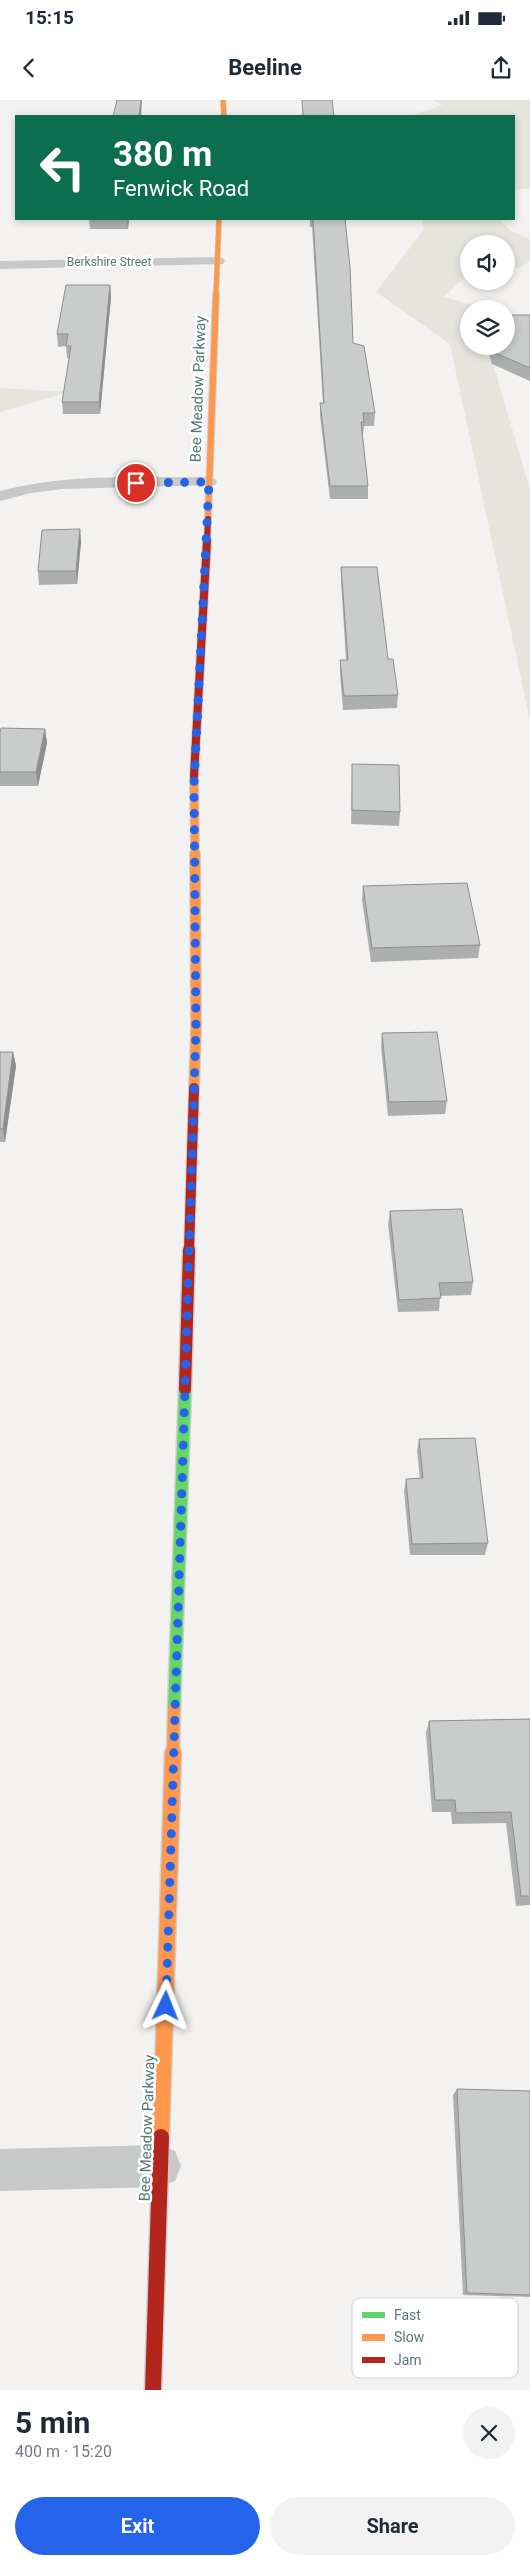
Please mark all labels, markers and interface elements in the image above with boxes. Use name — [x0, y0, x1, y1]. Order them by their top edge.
text: 15:15 — [25, 6, 74, 29]
icon: back — [15, 54, 43, 82]
icon: share — [487, 54, 515, 82]
text: Beeline — [228, 55, 302, 80]
text: 380 m — [113, 134, 212, 175]
icon: left — [30, 135, 95, 200]
text: Fenwick Road — [113, 176, 249, 201]
map controls — [460, 235, 515, 355]
button: sound — [460, 235, 515, 290]
street label: Berkshire Street — [67, 255, 151, 269]
button: layers — [460, 300, 515, 355]
street label: Bee Meadow Parkway — [186, 315, 210, 463]
pin — [115, 462, 157, 504]
icon: arrive — [122, 469, 150, 497]
position arrow — [139, 1979, 191, 2031]
street label: Bee Meadow Parkway — [135, 2054, 159, 2202]
legend — [352, 2298, 518, 2378]
text: Fast — [394, 2307, 421, 2323]
text: Slow — [394, 2329, 425, 2345]
text: Jam — [394, 2352, 422, 2368]
text: 5 min — [15, 2405, 90, 2440]
button: close — [463, 2407, 515, 2459]
text: 400 m · 15:20 — [15, 2442, 112, 2461]
button: Exit — [15, 2497, 260, 2555]
button: Share — [270, 2497, 515, 2555]

